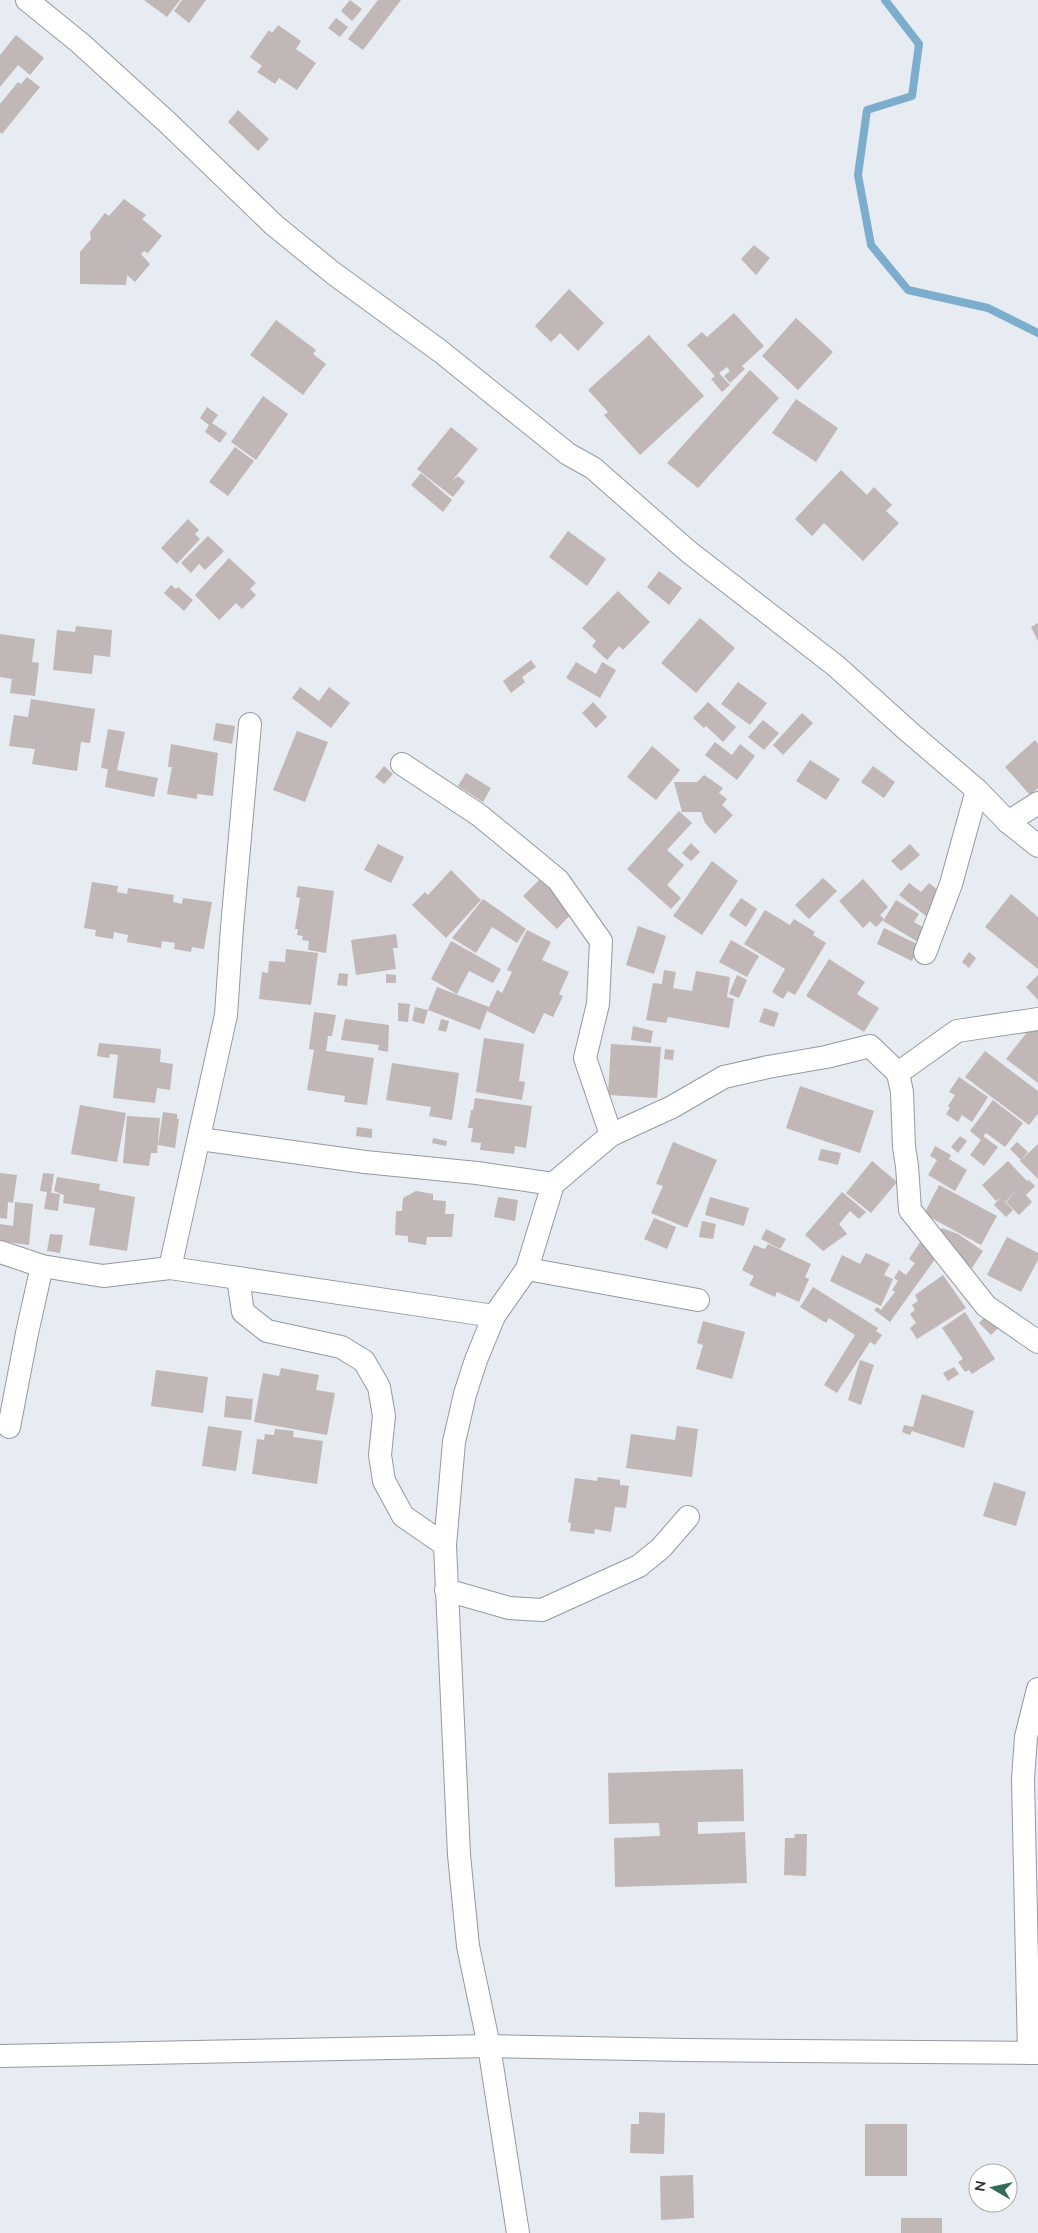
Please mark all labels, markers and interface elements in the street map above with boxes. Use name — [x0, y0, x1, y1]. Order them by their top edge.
north arrow — [968, 2163, 1018, 2213]
text: N — [970, 2179, 990, 2193]

